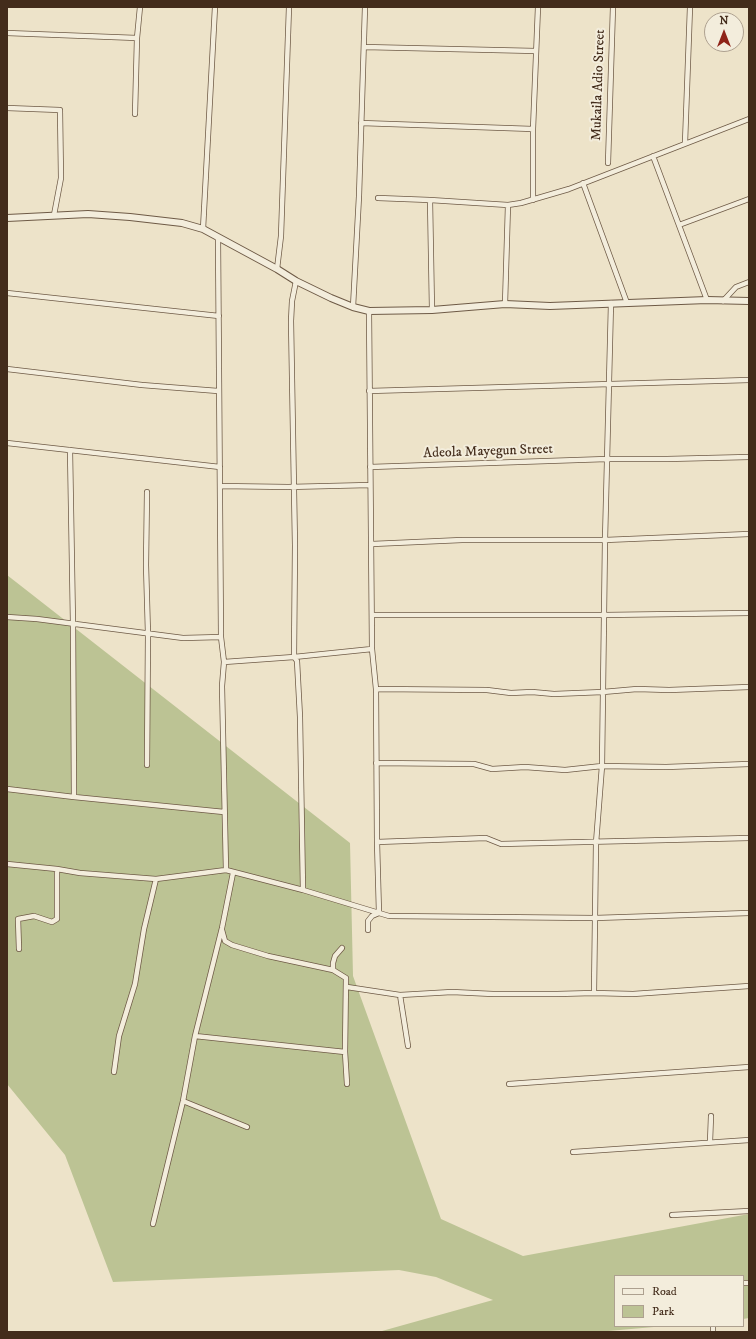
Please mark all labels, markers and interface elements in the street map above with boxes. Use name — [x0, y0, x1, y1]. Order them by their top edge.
north arrow — [704, 12, 744, 52]
text: N — [719, 14, 729, 28]
street label: Mukaila Adio Street — [589, 29, 609, 141]
street label: Adeola Mayegun Street — [423, 441, 553, 463]
legend — [614, 1275, 744, 1327]
text: Road — [652, 1284, 677, 1299]
text: Park — [652, 1304, 674, 1319]

